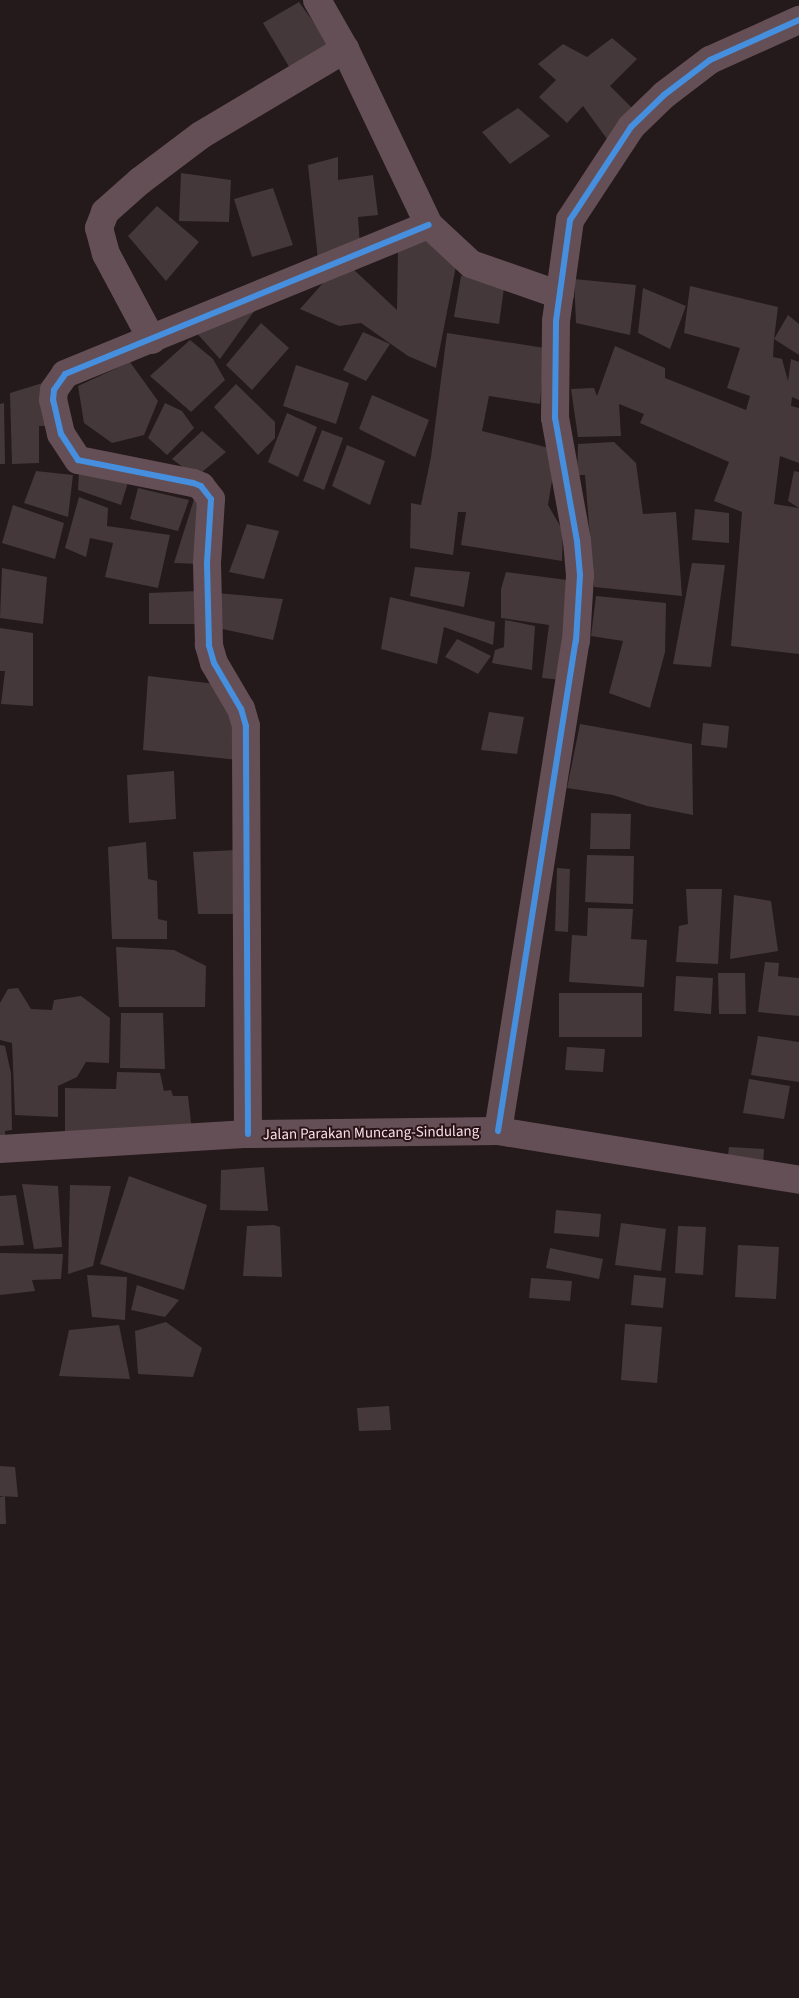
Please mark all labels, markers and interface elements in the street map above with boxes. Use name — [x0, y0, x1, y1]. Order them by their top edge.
street label: Jalan Parakan Muncang-Sindulang — [263, 1122, 479, 1144]

